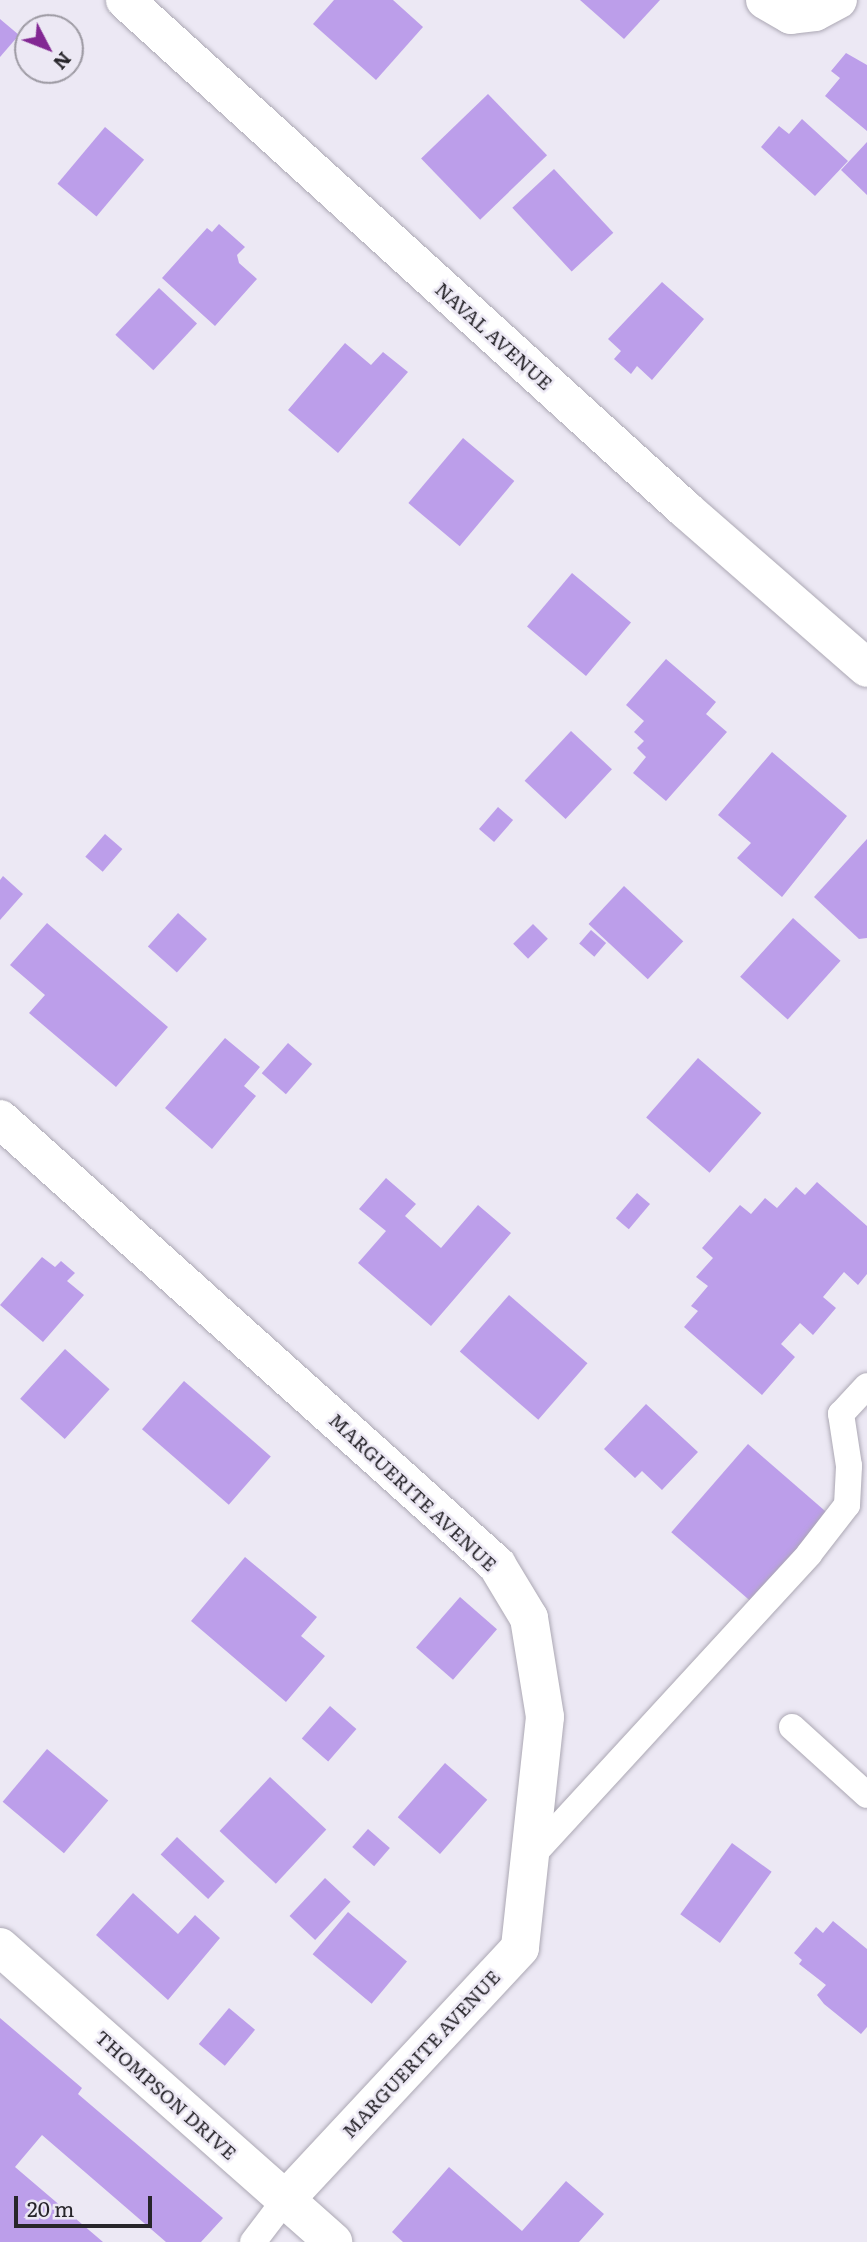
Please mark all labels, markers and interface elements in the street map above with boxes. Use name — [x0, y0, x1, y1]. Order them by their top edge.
north arrow — [14, 14, 84, 84]
text: N — [47, 46, 79, 77]
street label: NAVAL AVENUE — [431, 277, 557, 395]
street label: MARGUERITE AVENUE — [325, 1408, 501, 1576]
street label: MARGUERITE AVENUE — [337, 1966, 505, 2142]
street label: THOMPSON DRIVE — [91, 2026, 241, 2164]
scale bar — [18, 2182, 156, 2226]
text: 20 m — [27, 2192, 74, 2223]

